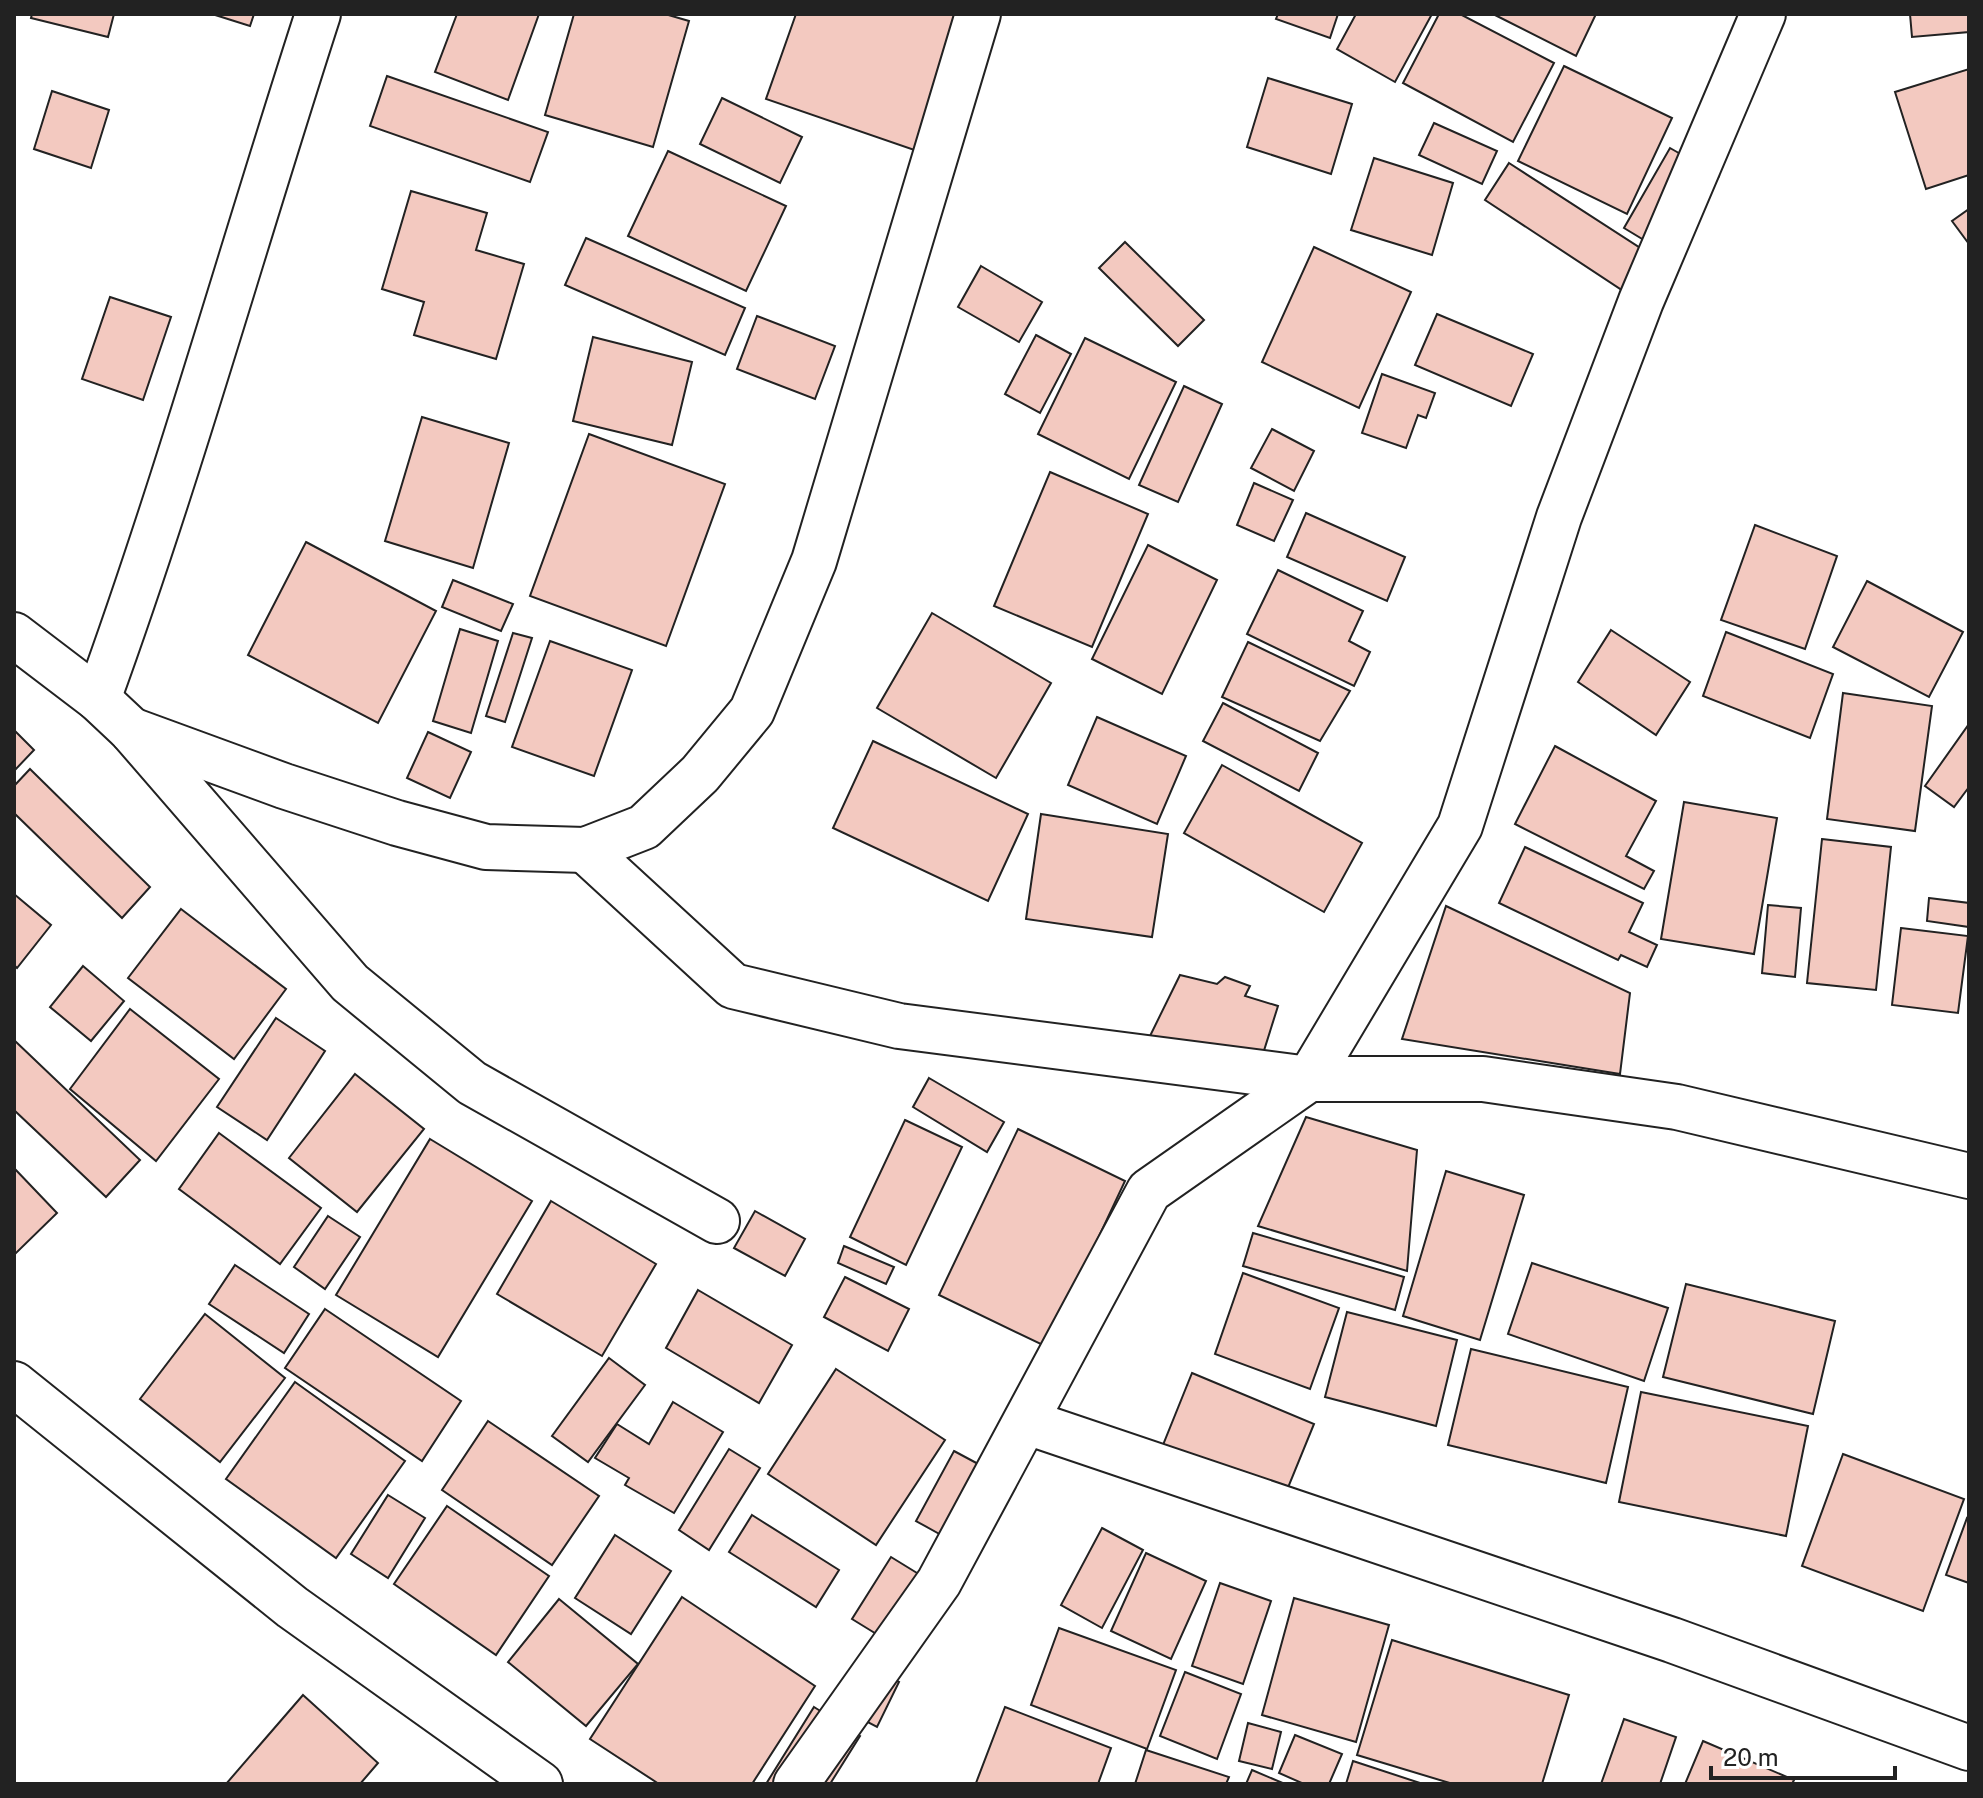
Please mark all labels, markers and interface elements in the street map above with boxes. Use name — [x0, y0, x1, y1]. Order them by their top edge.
scale bar — [1711, 1730, 1895, 1780]
text: 20 m — [1723, 1743, 1779, 1771]

